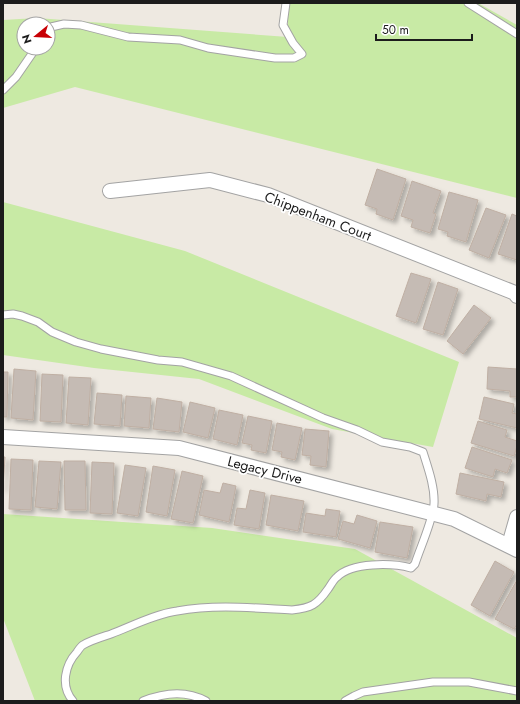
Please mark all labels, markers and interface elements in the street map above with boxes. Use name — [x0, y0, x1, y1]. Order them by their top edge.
north arrow — [16, 16, 56, 56]
scale bar — [376, 16, 472, 42]
text: 50 m — [382, 21, 409, 39]
text: N — [18, 32, 35, 46]
street label: Chippenham Court — [262, 186, 375, 246]
street label: Legacy Drive — [226, 451, 304, 489]

